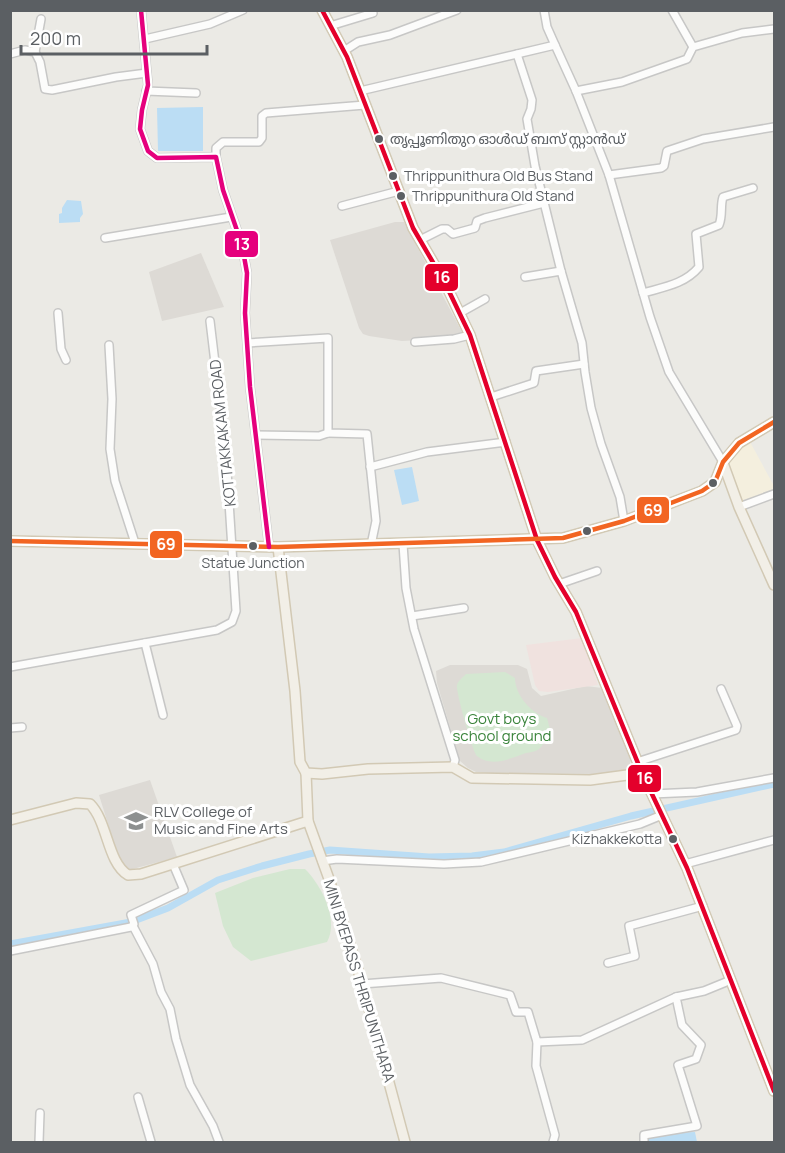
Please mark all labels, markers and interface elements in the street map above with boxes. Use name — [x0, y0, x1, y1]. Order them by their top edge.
scale bar — [21, 18, 207, 56]
text: 200 m — [30, 26, 81, 50]
place label: തൃപ്പൂണിതുറ ഓൾഡ് ബസ് സ്റ്റാൻഡ് — [390, 129, 626, 149]
marker: തൃപ്പൂണിതുറ ഓൾഡ് ബസ് സ്റ്റാൻഡ് — [373, 133, 385, 145]
place label: Thrippunithura Old Bus Stand — [404, 166, 593, 185]
marker: Thrippunithura Old Bus Stand — [387, 170, 399, 182]
place label: Thrippunithura Old Stand — [412, 186, 574, 205]
marker: Thrippunithura Old Stand — [395, 190, 407, 202]
line badge: 13 — [224, 230, 259, 258]
text: 13 — [234, 233, 250, 255]
line badge: 16 — [424, 263, 459, 292]
text: 16 — [434, 266, 451, 288]
street label: KOTTAKKAKAM ROAD — [204, 358, 241, 508]
unlabelled marker — [707, 477, 719, 489]
line badge: 69 — [636, 496, 670, 524]
text: 69 — [643, 499, 663, 521]
unlabelled marker — [581, 525, 593, 537]
line badge: 69 — [149, 530, 183, 559]
text: 69 — [156, 533, 176, 555]
marker: Statue Junction — [247, 540, 259, 552]
place label: Statue Junction — [201, 553, 305, 572]
park label: Govt boys school ground — [452, 708, 552, 746]
line badge: 16 — [627, 764, 662, 793]
text: 16 — [637, 767, 654, 789]
place label: RLV College of Music and Fine Arts — [154, 801, 288, 839]
school or university icon: RLV College of Music and Fine Arts — [123, 808, 149, 834]
place label: Kizhakkekotta — [572, 829, 662, 848]
marker: Kizhakkekotta — [667, 833, 679, 845]
street label: MINI BYEPASS THRIPUNITHARA — [319, 877, 401, 1085]

